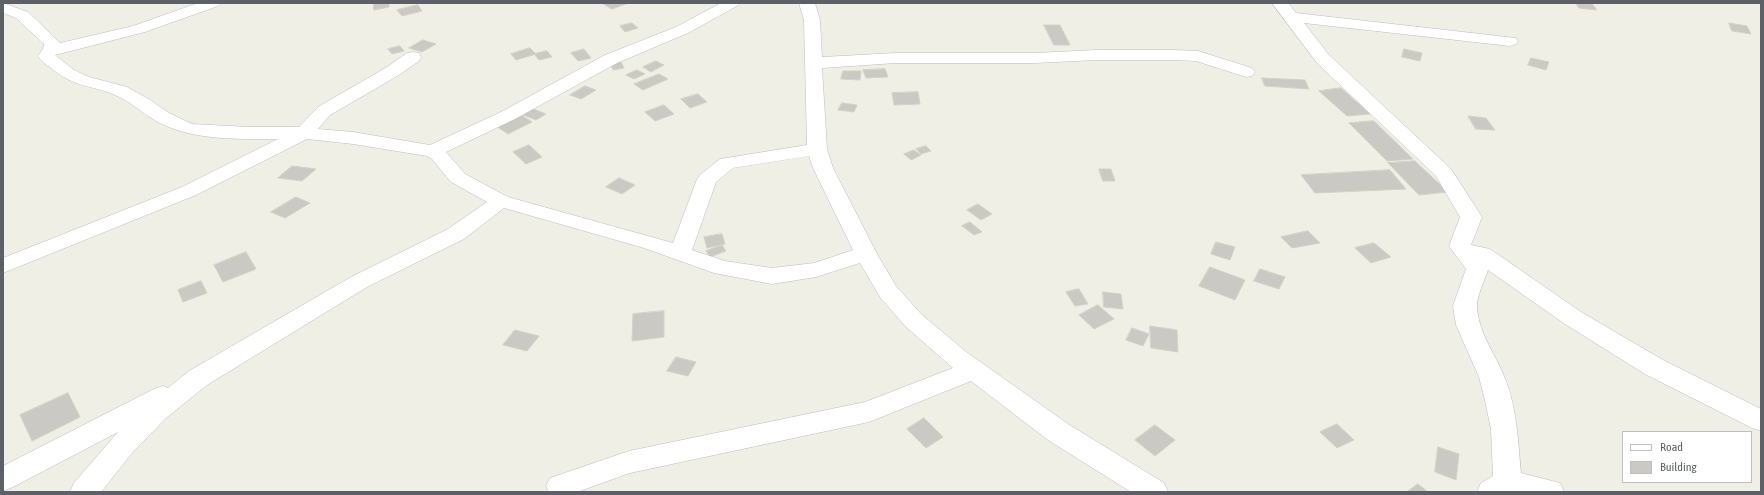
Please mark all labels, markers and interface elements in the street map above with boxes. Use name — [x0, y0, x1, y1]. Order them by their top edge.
legend — [1622, 431, 1752, 483]
text: Road — [1660, 440, 1683, 454]
text: Building — [1660, 460, 1697, 474]

